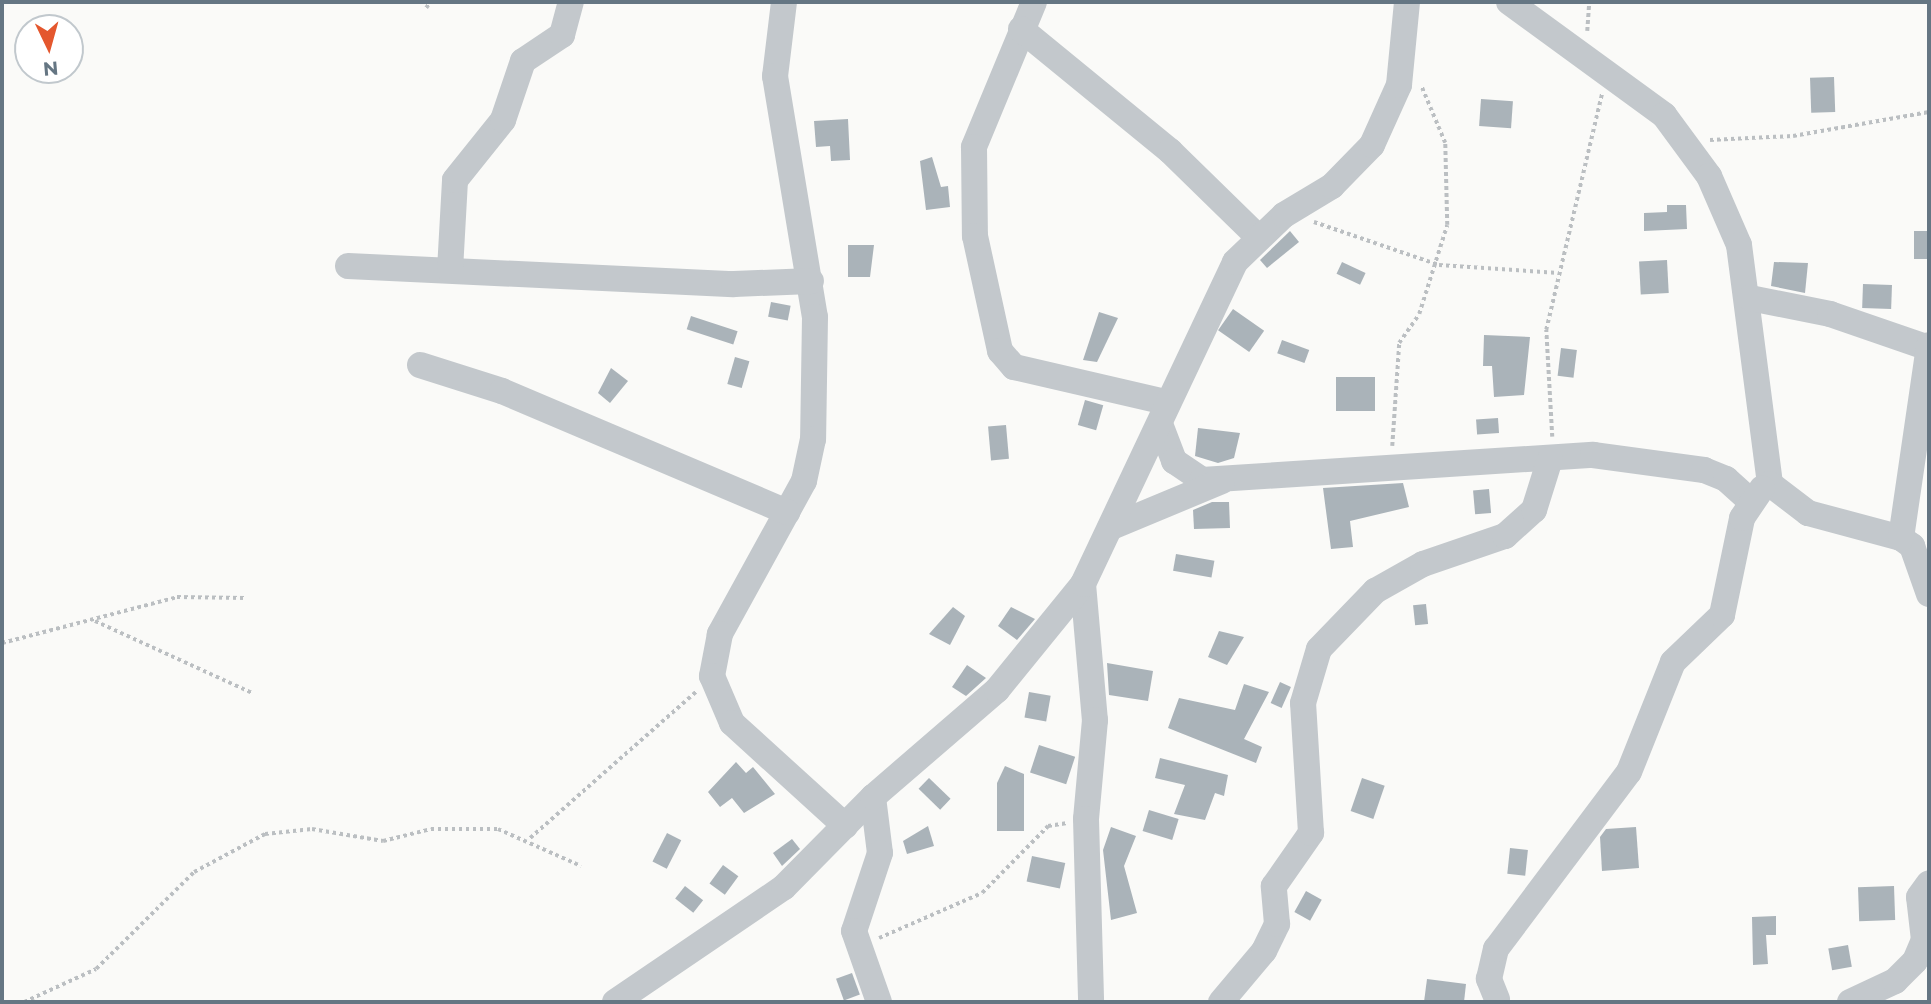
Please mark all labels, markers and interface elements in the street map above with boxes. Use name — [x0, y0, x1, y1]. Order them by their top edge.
north arrow — [14, 14, 84, 84]
text: N — [42, 56, 59, 81]

